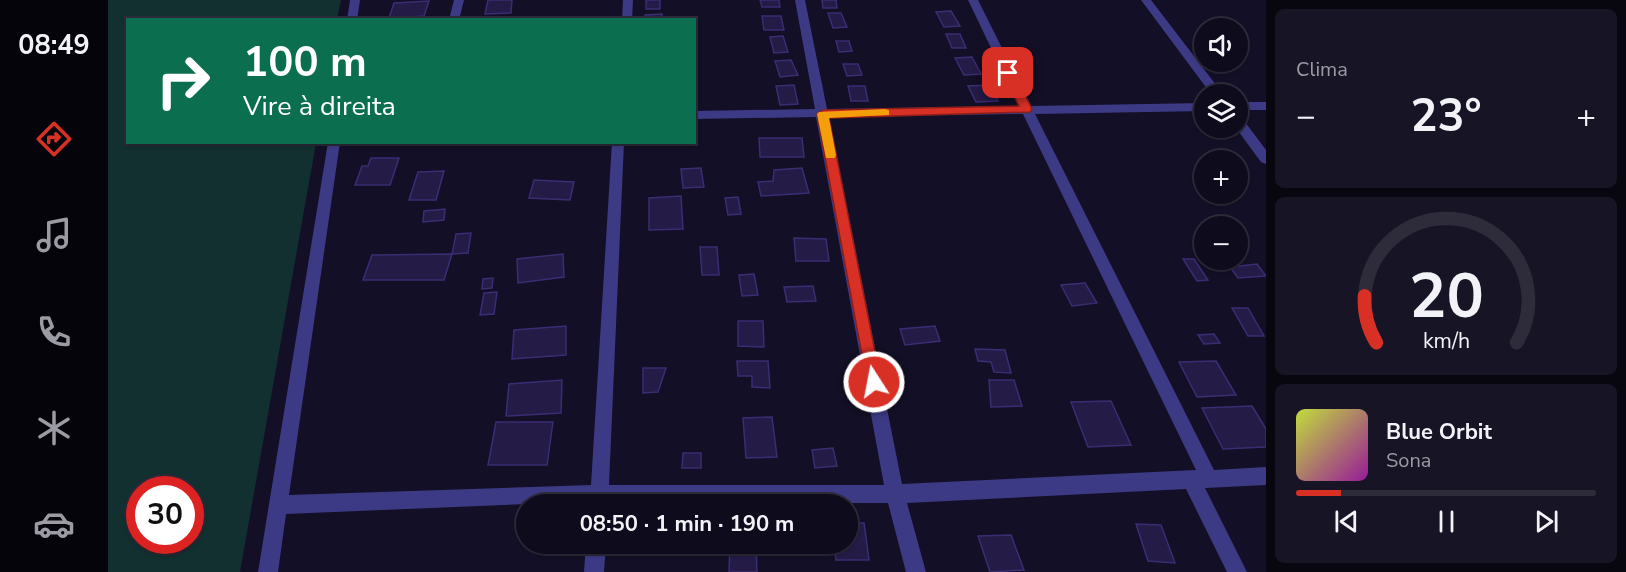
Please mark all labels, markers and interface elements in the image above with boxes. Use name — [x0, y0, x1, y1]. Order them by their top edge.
map controls — [1194, 18, 1248, 270]
button: sound — [1194, 18, 1248, 72]
text: 08:49 — [18, 27, 90, 64]
text: 100 m — [243, 34, 367, 91]
icon: right — [144, 42, 222, 120]
pin — [982, 47, 1033, 98]
icon: arrive — [991, 56, 1024, 89]
text: Clima — [1296, 56, 1348, 83]
button: layers — [1194, 84, 1248, 138]
text: 23° — [1410, 86, 1482, 147]
text: Vire à direita — [243, 88, 396, 125]
text: − — [1296, 94, 1316, 139]
text: + — [1576, 94, 1596, 139]
icon: directions — [33, 118, 75, 160]
button: + — [1194, 150, 1248, 204]
icon: music — [33, 214, 75, 256]
button: − — [1194, 216, 1248, 270]
text: 20 — [1409, 254, 1483, 339]
icon: phone — [33, 311, 75, 353]
text: km/h — [1422, 326, 1470, 356]
position arrow — [842, 350, 906, 414]
icon: climate — [33, 407, 75, 449]
text: Blue Orbit — [1386, 417, 1492, 447]
text: Sona — [1386, 447, 1431, 474]
speed limit sign: 30 — [126, 476, 204, 554]
icon: car — [33, 503, 75, 545]
icon: previous — [1330, 505, 1363, 538]
icon: pause — [1430, 505, 1463, 538]
icon: next — [1530, 505, 1563, 538]
text: 08:50 · 1 min · 190 m — [580, 509, 794, 539]

